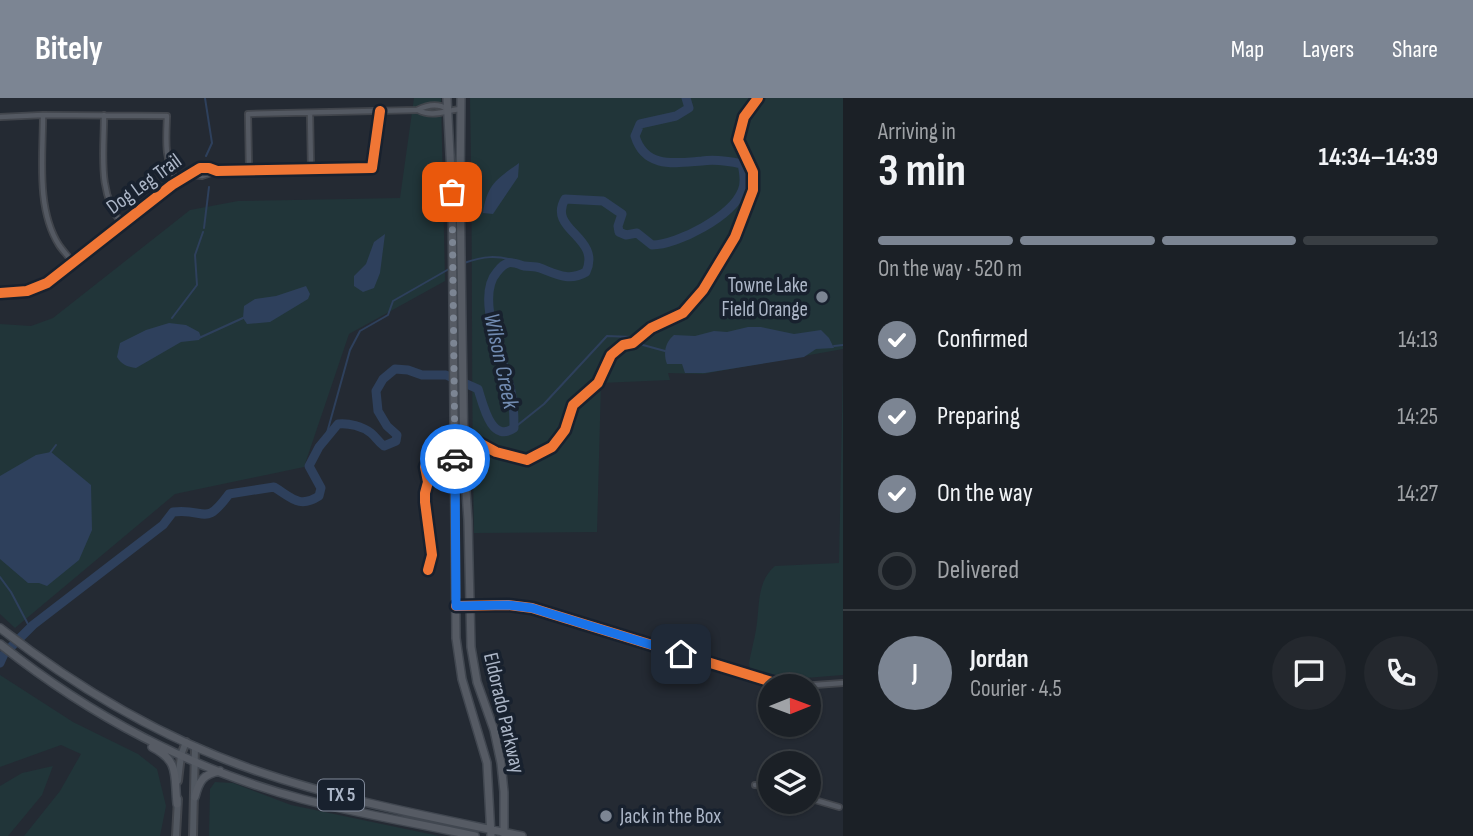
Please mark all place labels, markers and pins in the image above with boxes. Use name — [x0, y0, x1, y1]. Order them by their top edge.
pin — [422, 162, 482, 222]
place label: Towne Lake Field Orange — [722, 273, 808, 322]
marker: Towne Lake Field Orange — [814, 289, 830, 305]
pin — [651, 624, 711, 684]
place label: Jack in the Box — [619, 804, 721, 829]
marker: Jack in the Box — [598, 808, 614, 824]

